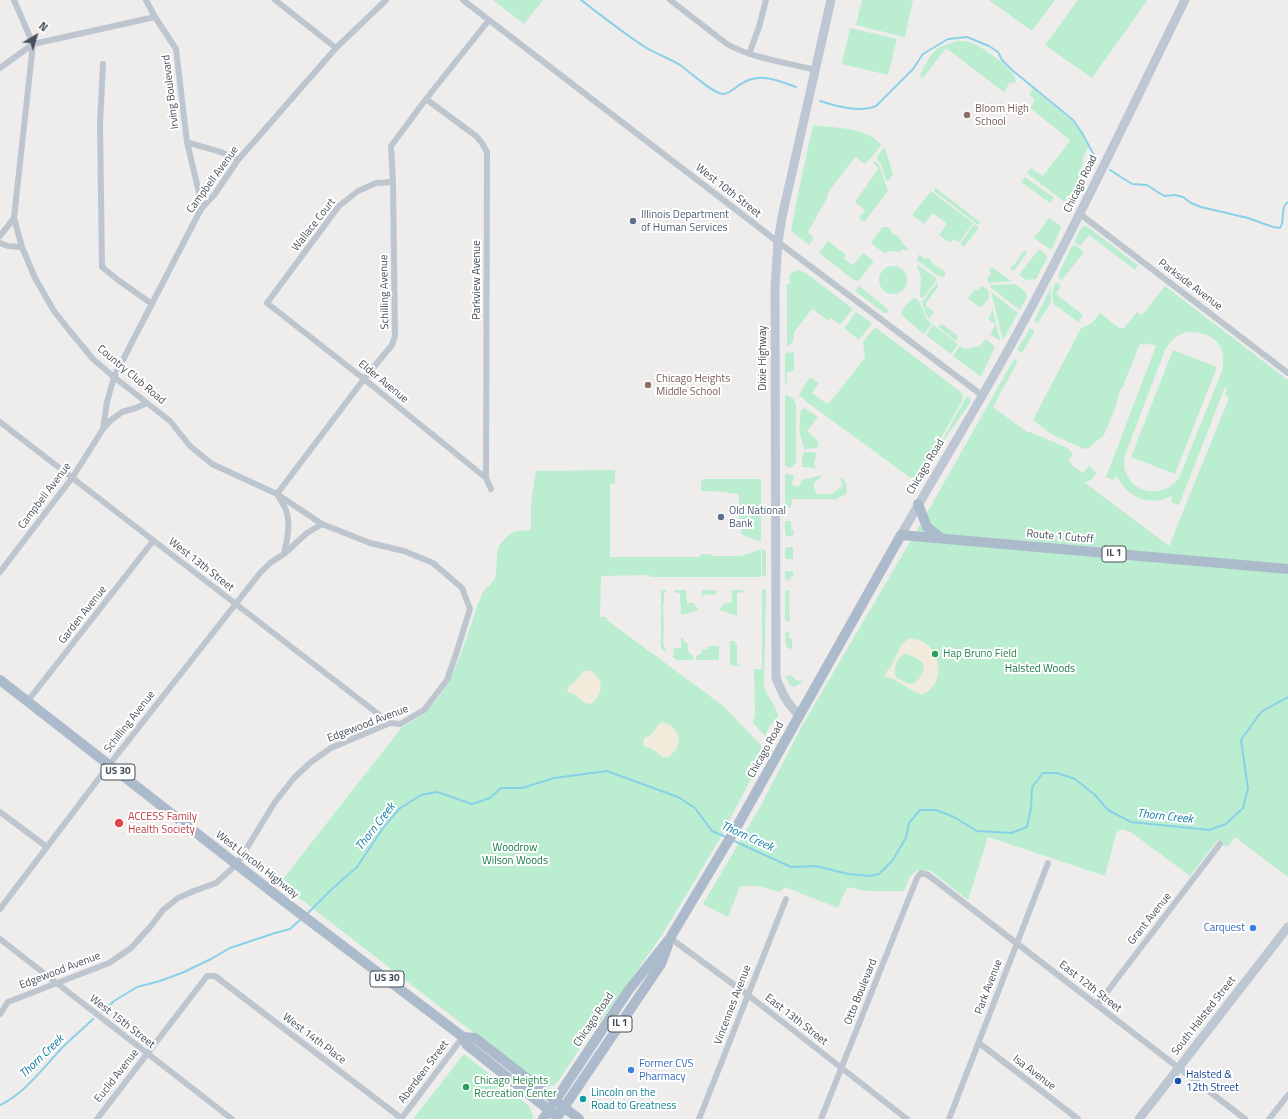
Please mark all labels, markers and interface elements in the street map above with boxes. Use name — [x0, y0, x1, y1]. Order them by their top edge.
north arrow — [16, 16, 56, 56]
text: N — [35, 18, 51, 35]
street label: Irving Boulevard — [160, 54, 182, 130]
place label: Bloom High School — [975, 102, 1029, 128]
marker: Bloom High School — [962, 110, 972, 120]
street label: Campbell Avenue — [184, 144, 242, 216]
street label: Chicago Road — [1061, 153, 1101, 215]
street label: West 10th Street — [693, 161, 763, 221]
street label: Wallace Court — [289, 196, 339, 254]
place label: Illinois Department of Human Services — [641, 208, 729, 234]
marker: Illinois Department of Human Services — [628, 216, 638, 226]
street label: Parkview Avenue — [470, 240, 484, 320]
street label: Schilling Avenue — [378, 254, 392, 330]
street label: Parkside Avenue — [1155, 257, 1225, 313]
street label: Dixie Highway — [756, 325, 770, 391]
street label: Country Club Road — [94, 343, 168, 407]
street label: Elder Avenue — [355, 358, 411, 406]
place label: Chicago Heights Middle School — [656, 372, 730, 398]
marker: Chicago Heights Middle School — [643, 380, 653, 390]
street label: Chicago Road — [904, 437, 948, 497]
street label: Campbell Avenue — [16, 460, 74, 532]
place label: Old National Bank — [729, 504, 786, 530]
marker: Old National Bank — [716, 512, 726, 522]
street label: Route 1 Cutoff — [1026, 527, 1094, 547]
street label: West 13th Street — [166, 535, 236, 595]
road number: IL 1 — [1102, 546, 1126, 562]
street label: Garden Avenue — [56, 583, 110, 647]
place label: Hap Bruno Field — [943, 647, 1017, 661]
marker: Hap Bruno Field — [930, 649, 940, 659]
park label: Halsted Woods — [1005, 662, 1075, 676]
street label: Schilling Avenue — [102, 688, 158, 756]
street label: Edgewood Avenue — [326, 703, 410, 745]
street label: Chicago Road — [745, 720, 787, 780]
road number: US 30 — [101, 764, 135, 780]
water label: Thorn Creek — [353, 800, 399, 854]
water label: Thorn Creek — [1136, 807, 1194, 827]
place label: ACCESS Family Health Society — [128, 810, 197, 836]
marker: ACCESS Family Health Society — [113, 817, 125, 829]
water label: Thorn Creek — [718, 819, 776, 855]
street label: West Lincoln Highway — [213, 828, 301, 902]
park label: Woodrow Wilson Woods — [482, 841, 548, 867]
street label: Grant Avenue — [1126, 890, 1174, 948]
place label: Carquest — [1204, 921, 1245, 935]
marker: Carquest — [1248, 923, 1258, 933]
street label: Edgewood Avenue — [18, 950, 102, 992]
street label: Otto Boulevard — [842, 957, 880, 1027]
street label: Park Avenue — [972, 958, 1006, 1016]
street label: East 12th Street — [1056, 958, 1124, 1016]
street label: Vincennes Avenue — [712, 963, 754, 1047]
road number: US 30 — [370, 971, 404, 987]
street label: South Halsted Street — [1169, 974, 1239, 1058]
street label: Chicago Road — [571, 990, 617, 1050]
street label: East 13th Street — [762, 991, 830, 1049]
street label: West 15th Street — [87, 992, 157, 1052]
street label: West 14th Place — [280, 1011, 348, 1067]
road number: IL 1 — [608, 1016, 632, 1032]
water label: Thorn Creek — [17, 1032, 67, 1082]
street label: Aberdeen Street — [396, 1038, 452, 1106]
street label: Euclid Avenue — [92, 1047, 142, 1105]
street label: Isa Avenue — [1010, 1053, 1058, 1093]
place label: Former CVS Pharmacy — [639, 1057, 693, 1083]
marker: Former CVS Pharmacy — [626, 1065, 636, 1075]
place label: Halsted & 12th Street — [1186, 1068, 1239, 1094]
place label: Chicago Heights Recreation Center — [474, 1074, 557, 1100]
marker: Halsted & 12th Street — [1173, 1076, 1183, 1086]
marker: Chicago Heights Recreation Center — [461, 1082, 471, 1092]
place label: Lincoln on the Road to Greatness — [591, 1086, 676, 1112]
marker: Lincoln on the Road to Greatness — [578, 1094, 588, 1104]

